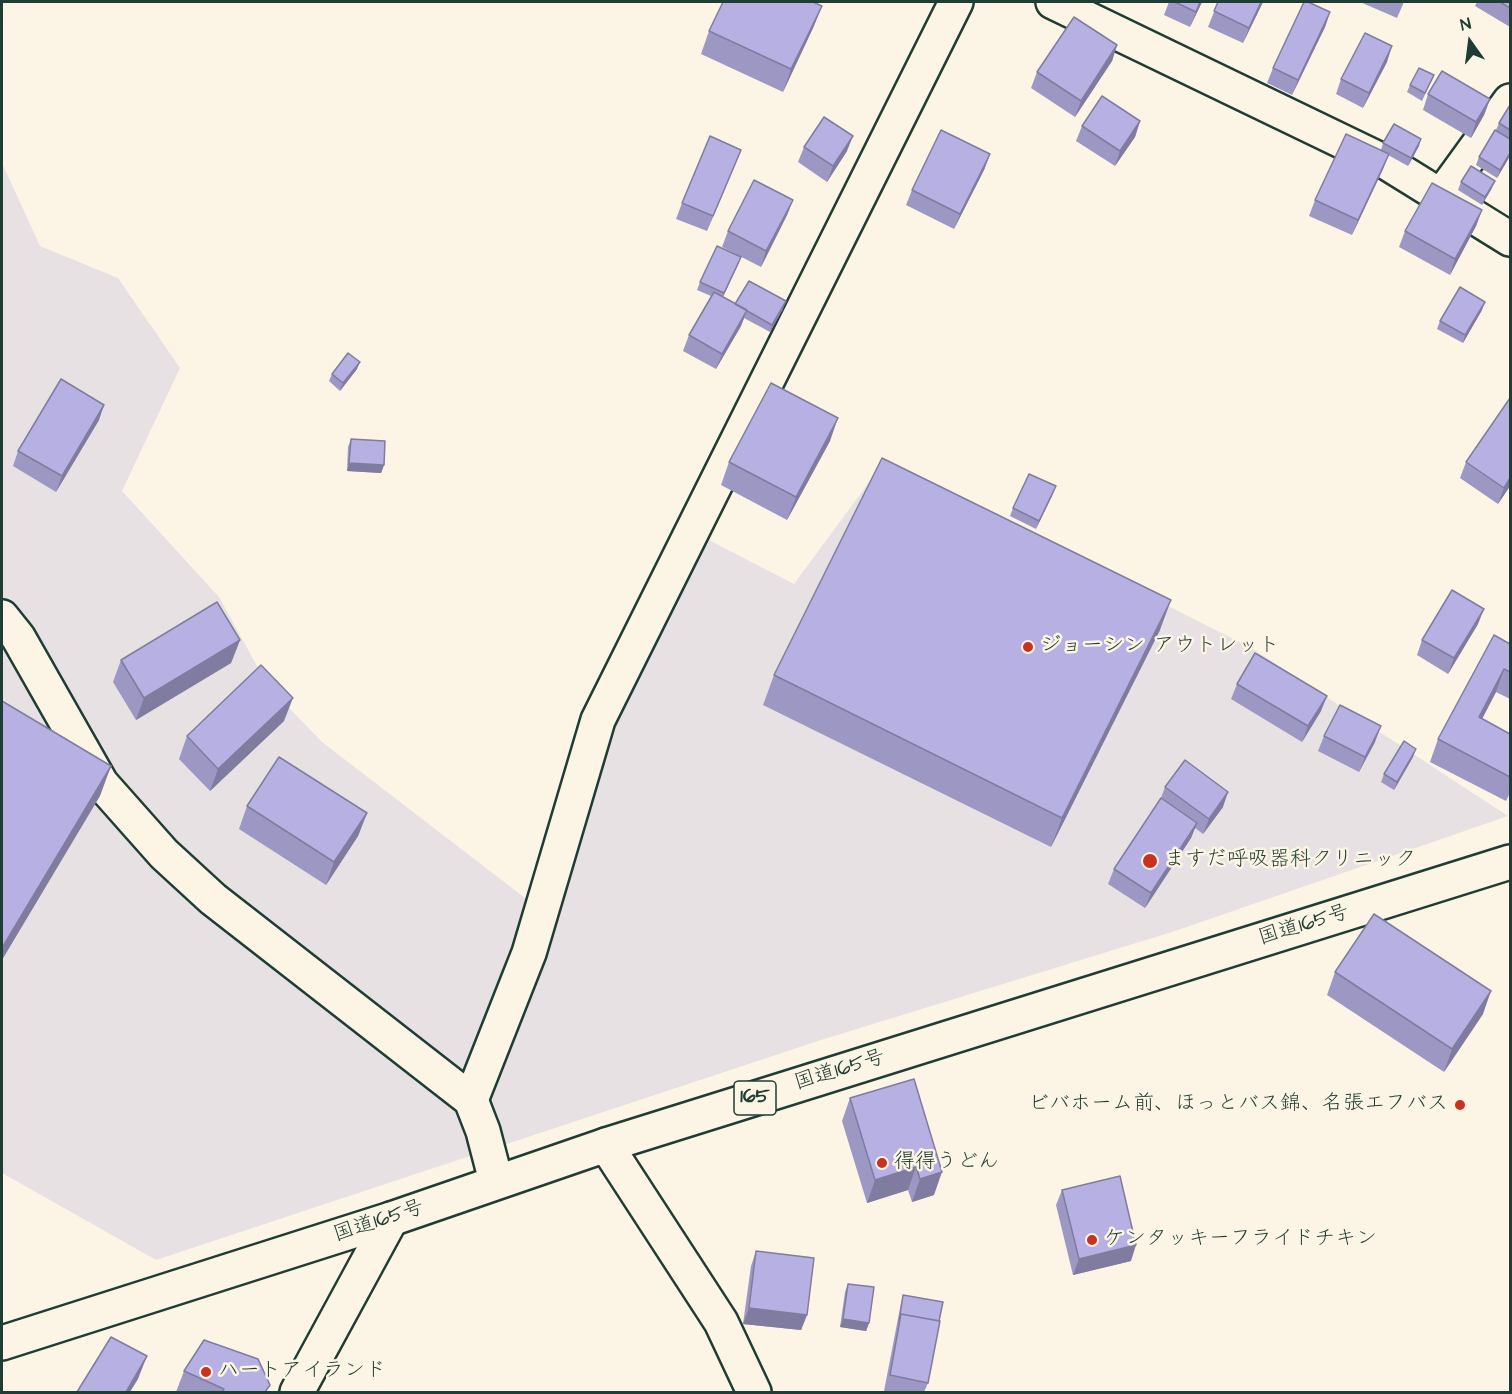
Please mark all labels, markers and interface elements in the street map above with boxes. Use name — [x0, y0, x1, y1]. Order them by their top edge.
north arrow — [1440, 12, 1500, 72]
text: N — [1458, 13, 1473, 36]
place label: ジョーシン アウトレット — [1040, 634, 1279, 660]
marker: ジョーシン アウトレット — [1021, 640, 1035, 654]
place label: ますだ呼吸器科クリニック — [1164, 848, 1416, 874]
marker: ますだ呼吸器科クリニック — [1141, 852, 1159, 870]
street label: 国道165号 — [1256, 900, 1352, 952]
street label: 国道165号 — [792, 1045, 888, 1097]
road number: 165 — [734, 1081, 776, 1115]
place label: ビバホーム前、ほっとバス錦、名張エフバス — [1028, 1092, 1448, 1118]
marker: ビバホーム前、ほっとバス錦、名張エフバス — [1453, 1098, 1467, 1112]
place label: 得得うどん — [894, 1150, 999, 1176]
marker: 得得うどん — [875, 1156, 889, 1170]
street label: 国道165号 — [331, 1196, 427, 1248]
place label: ケンタッキーフライドチキン — [1104, 1227, 1377, 1253]
marker: ケンタッキーフライドチキン — [1085, 1233, 1099, 1247]
place label: ハートアイランド — [218, 1359, 386, 1385]
marker: ハートアイランド — [199, 1365, 213, 1379]

